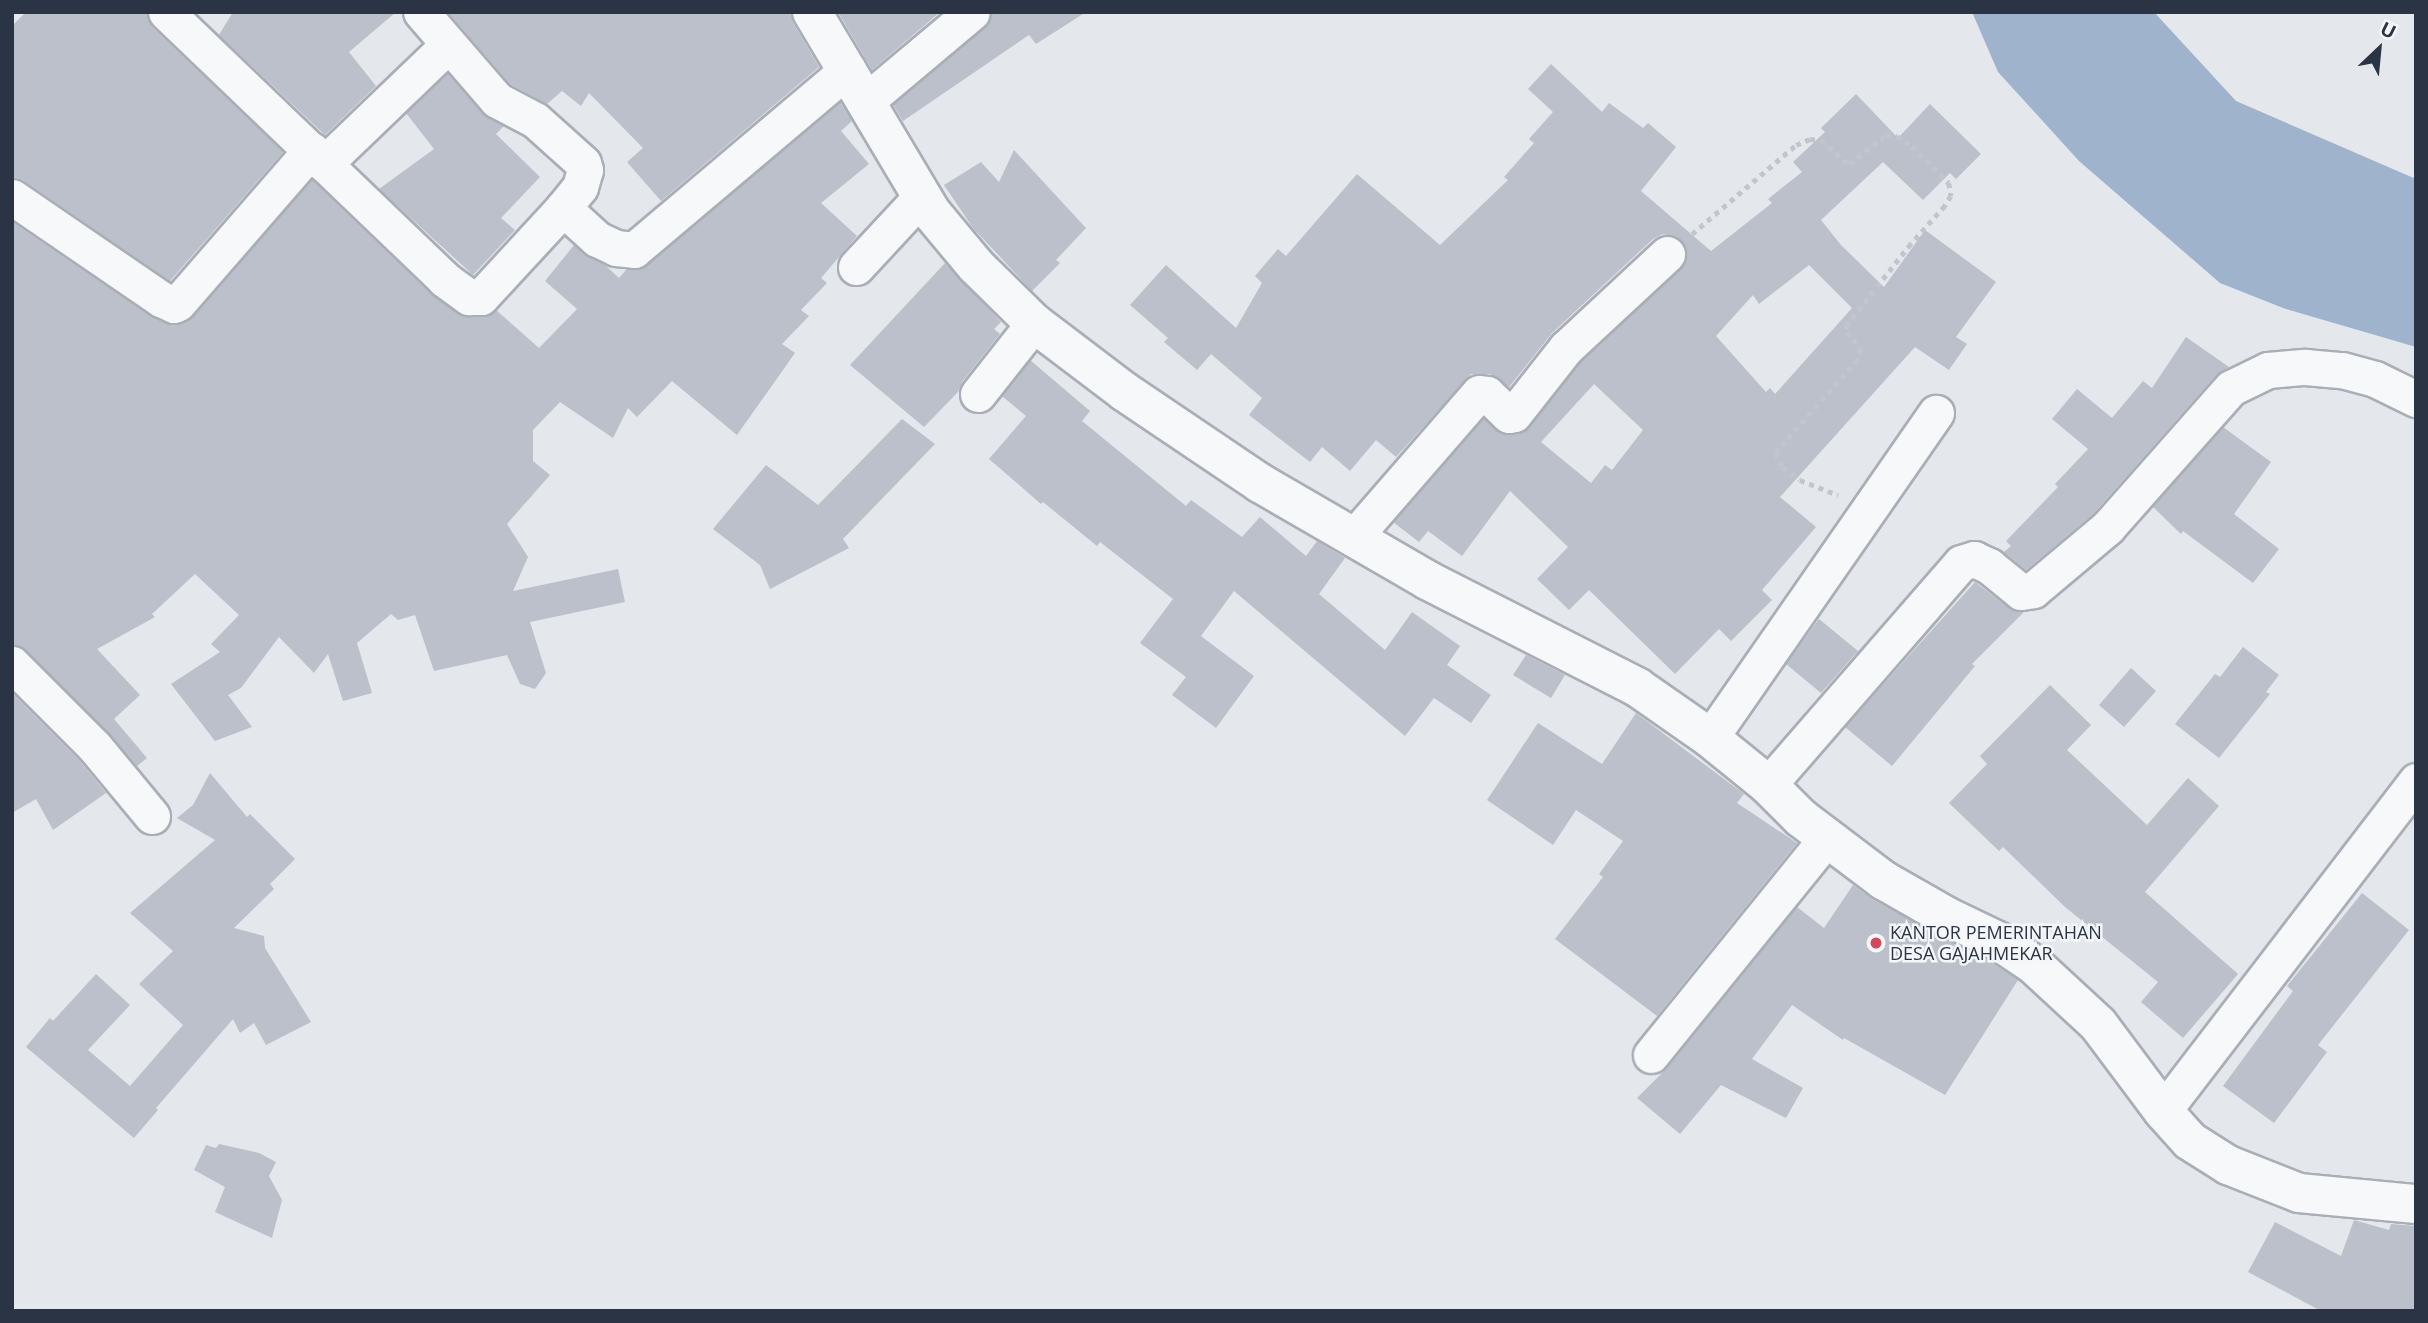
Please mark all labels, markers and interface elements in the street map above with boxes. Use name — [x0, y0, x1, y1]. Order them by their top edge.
north arrow — [2344, 14, 2414, 84]
text: U — [2376, 15, 2400, 45]
place label: KANTOR PEMERINTAHAN DESA GAJAHMEKAR — [1890, 922, 2102, 964]
marker: KANTOR PEMERINTAHAN DESA GAJAHMEKAR — [1868, 935, 1884, 951]

